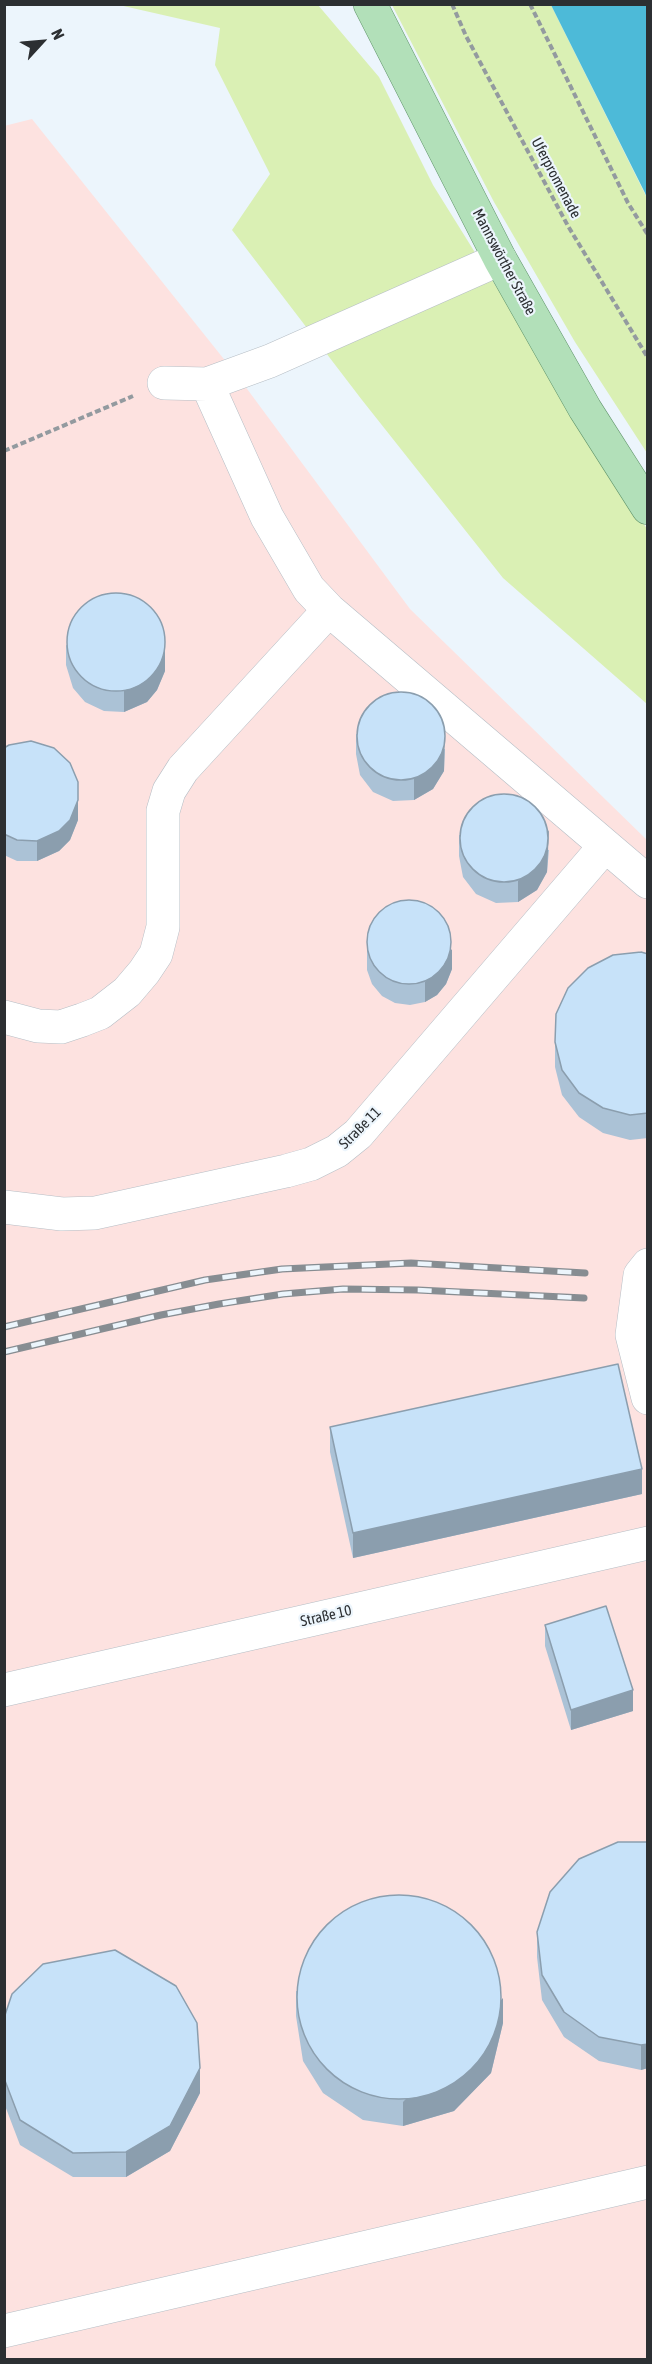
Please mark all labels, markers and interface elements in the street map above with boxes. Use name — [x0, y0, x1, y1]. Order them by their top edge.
north arrow — [12, 12, 72, 72]
text: N — [48, 26, 68, 42]
street label: Uferpromenade — [527, 135, 585, 221]
street label: Mannswörther Straße — [468, 206, 540, 318]
street label: Straße 11 — [335, 1103, 385, 1153]
street label: Straße 10 — [299, 1601, 353, 1631]

